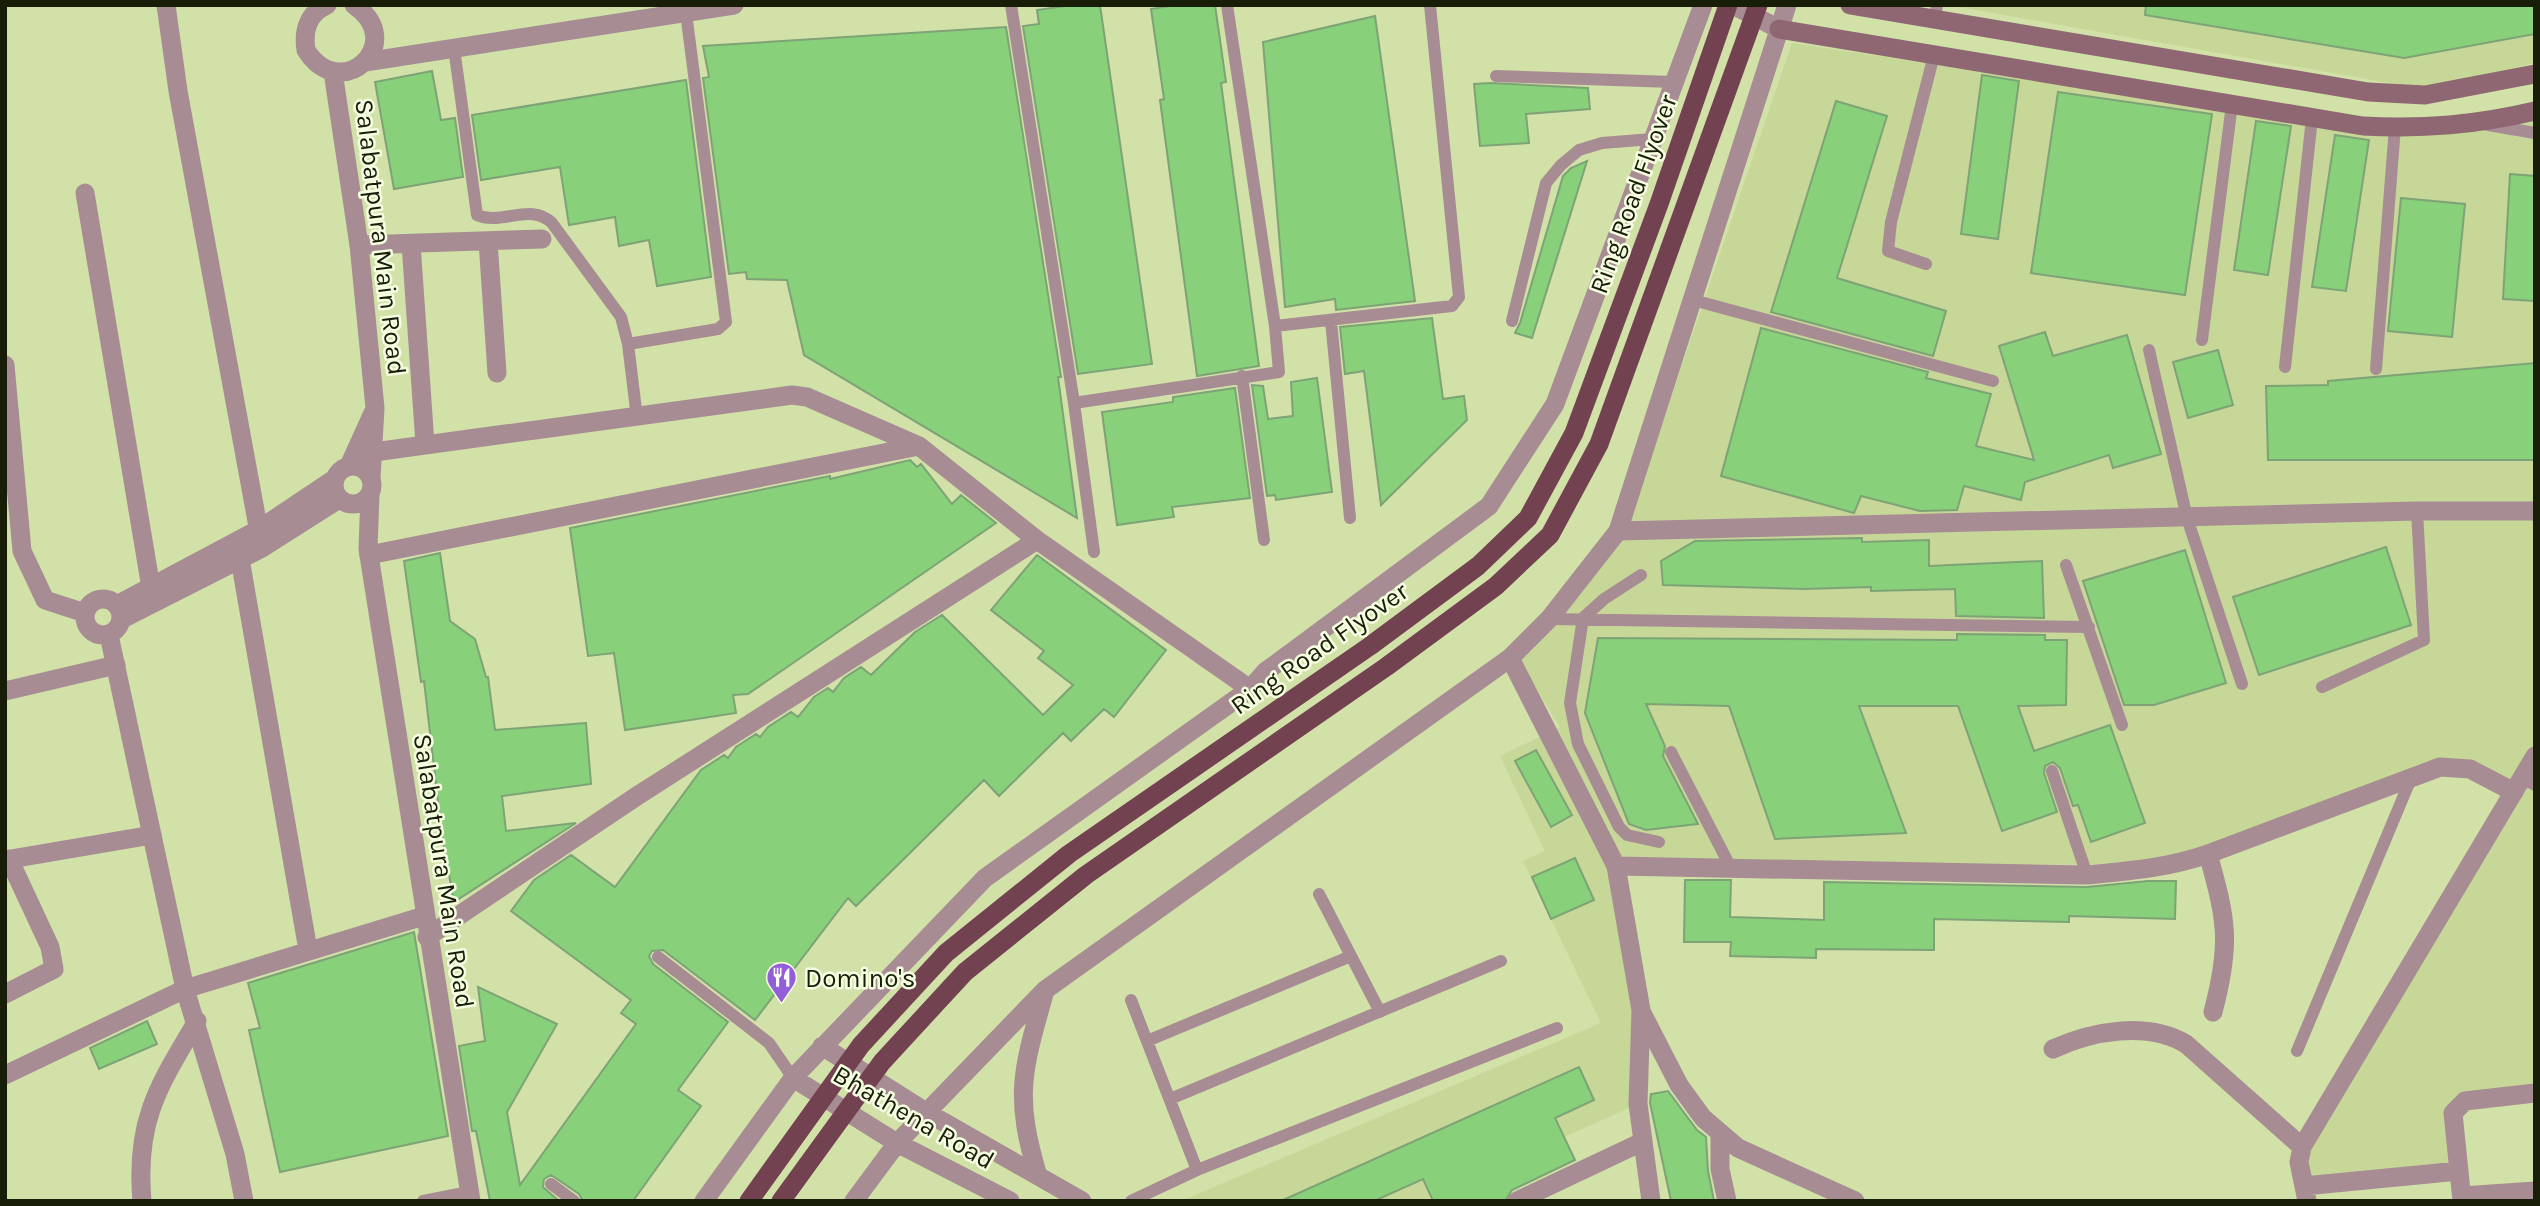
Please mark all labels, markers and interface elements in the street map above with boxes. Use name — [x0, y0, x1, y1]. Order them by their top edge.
street label: Ring Road Flyover — [1583, 90, 1684, 298]
street label: Salabatpura Main Road — [348, 97, 413, 377]
street label: Ring Road Flyover — [1225, 575, 1414, 721]
street label: Salabatpura Main Road — [406, 731, 481, 1011]
restaurant icon: Domino's — [765, 961, 799, 1005]
place label: Domino's — [805, 963, 916, 994]
street label: Bhathena Road — [828, 1059, 1000, 1176]

